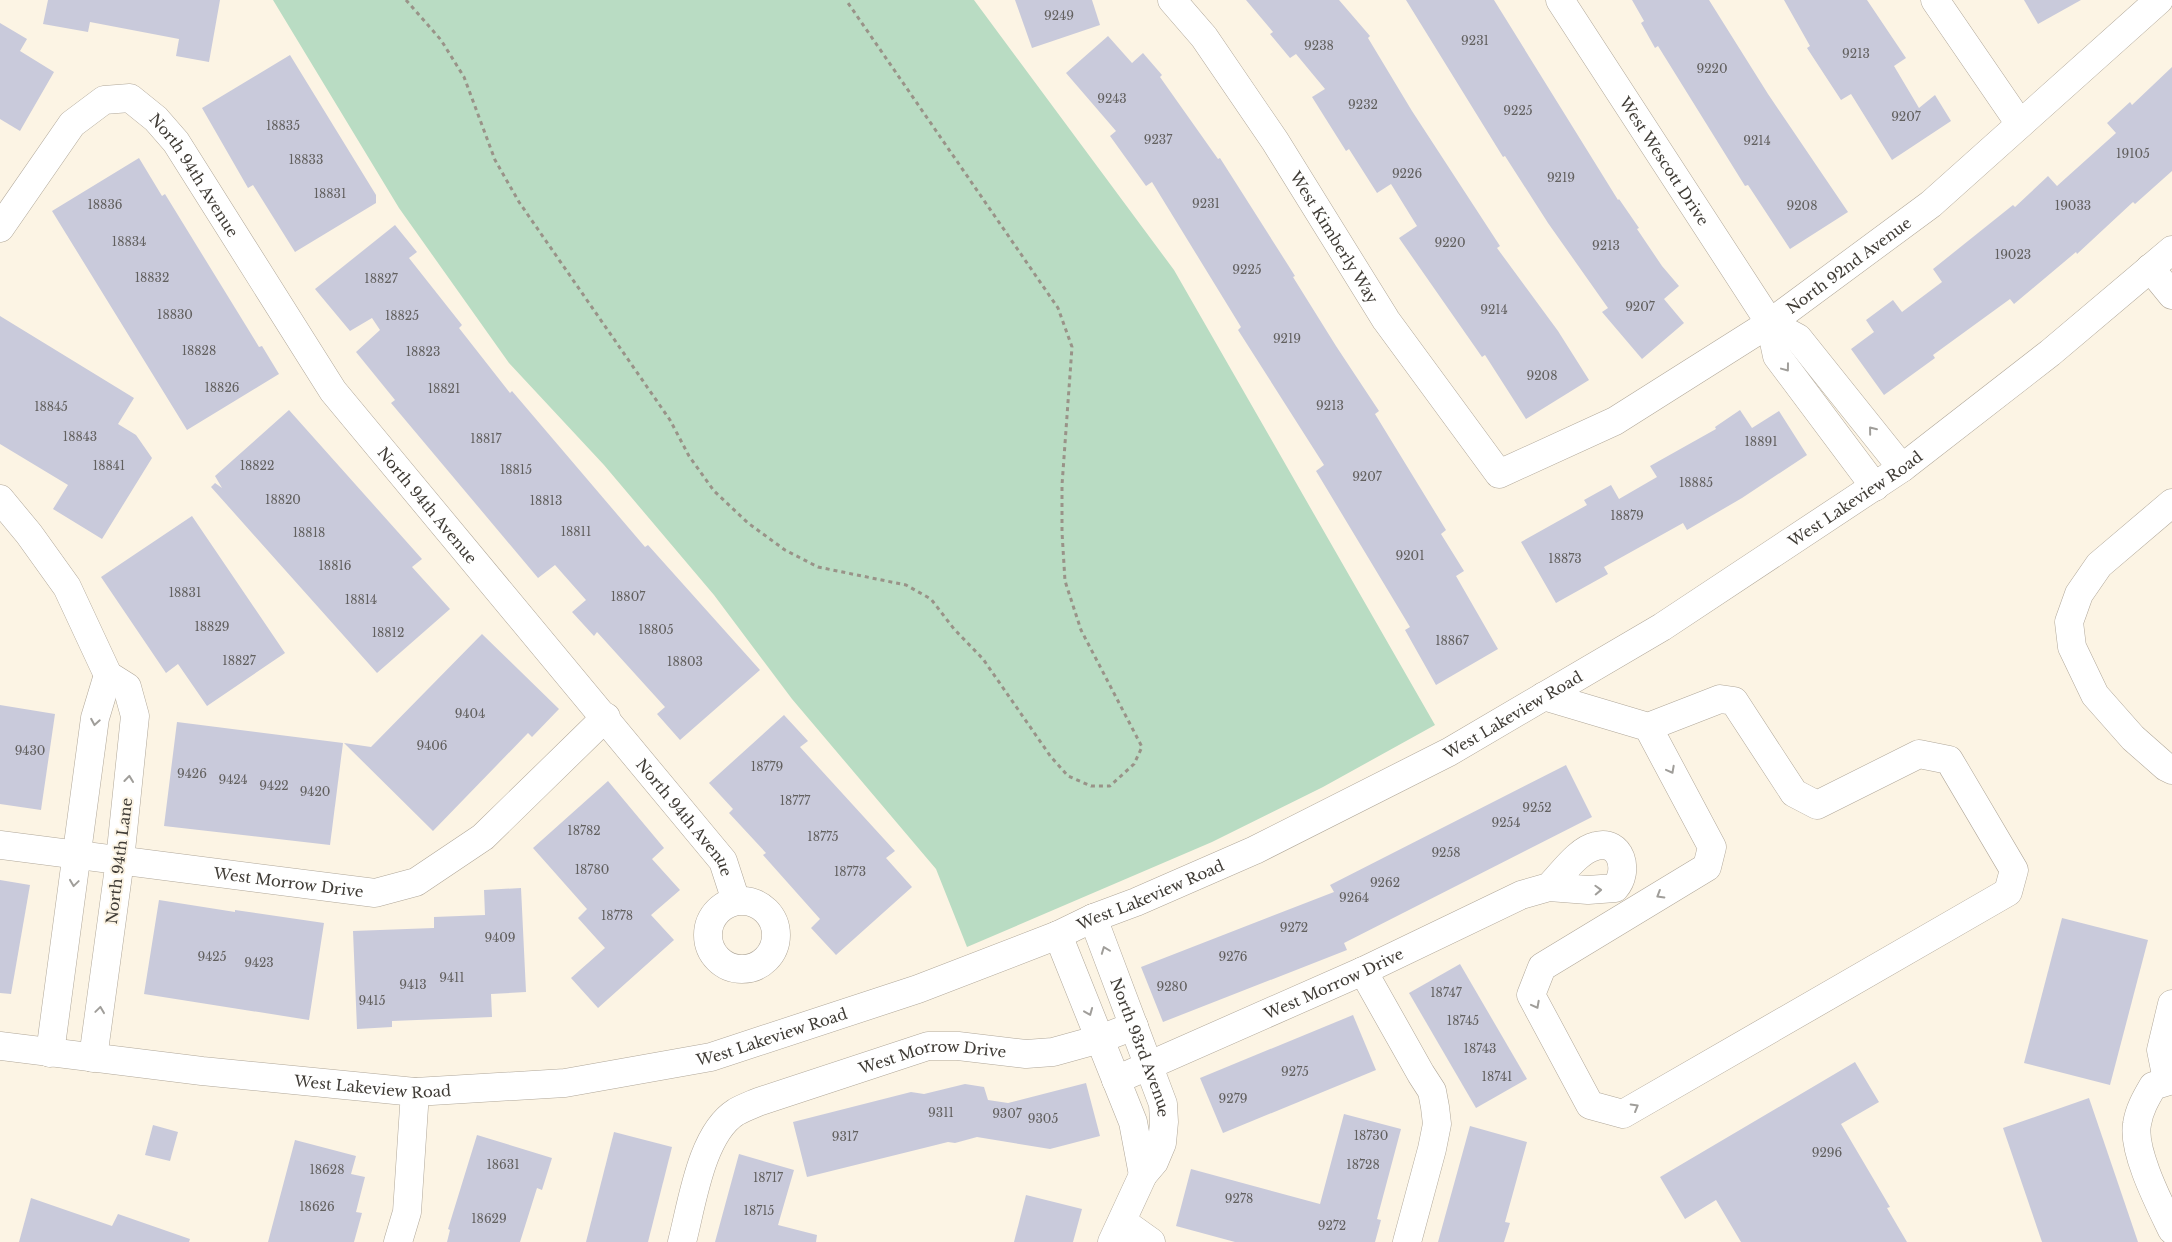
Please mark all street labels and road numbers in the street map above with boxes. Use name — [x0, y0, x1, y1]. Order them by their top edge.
street label: West Wescott Drive — [1615, 92, 1713, 229]
street label: North 94th Avenue — [146, 109, 243, 240]
street label: West Kimberly Way — [1286, 167, 1383, 307]
street label: North 92nd Avenue — [1782, 213, 1915, 317]
street label: North 94th Avenue — [374, 443, 481, 567]
street label: West Lakeview Road — [1784, 446, 1926, 551]
street label: West Lakeview Road — [1439, 667, 1585, 763]
street label: North 94th Avenue — [632, 755, 737, 878]
street label: North 94th Lane — [102, 797, 136, 925]
street label: West Lakeview Road — [1073, 855, 1227, 934]
street label: West Morrow Drive — [212, 863, 365, 901]
street label: West Morrow Drive — [1260, 944, 1406, 1023]
street label: North 93rd Avenue — [1107, 975, 1173, 1117]
street label: West Lakeview Road — [694, 1003, 849, 1069]
street label: West Morrow Drive — [855, 1036, 1007, 1078]
street label: West Lakeview Road — [292, 1071, 452, 1102]

